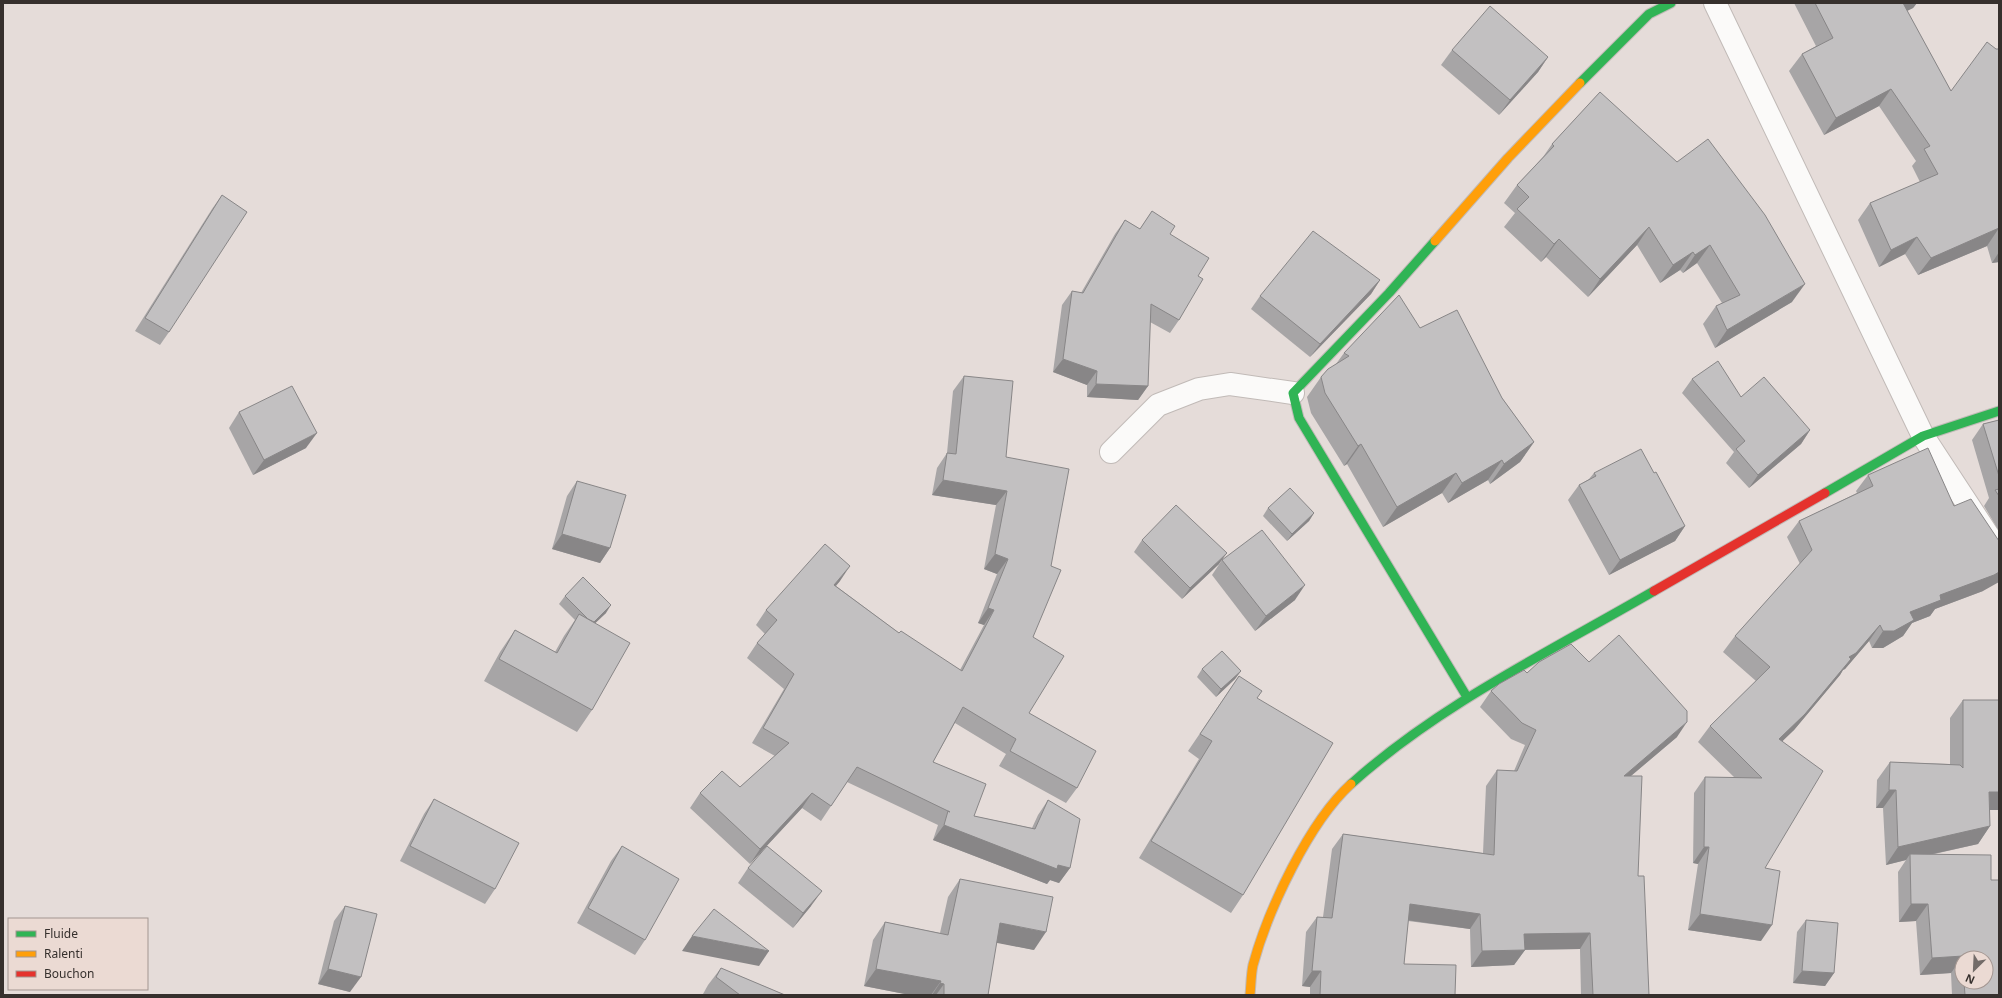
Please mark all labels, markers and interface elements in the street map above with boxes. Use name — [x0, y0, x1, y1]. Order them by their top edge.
legend — [8, 918, 148, 990]
text: Fluide — [44, 925, 78, 942]
text: Ralenti — [44, 945, 83, 962]
north arrow — [1954, 950, 1994, 990]
text: Bouchon — [44, 965, 94, 982]
text: N — [1963, 971, 1977, 988]

